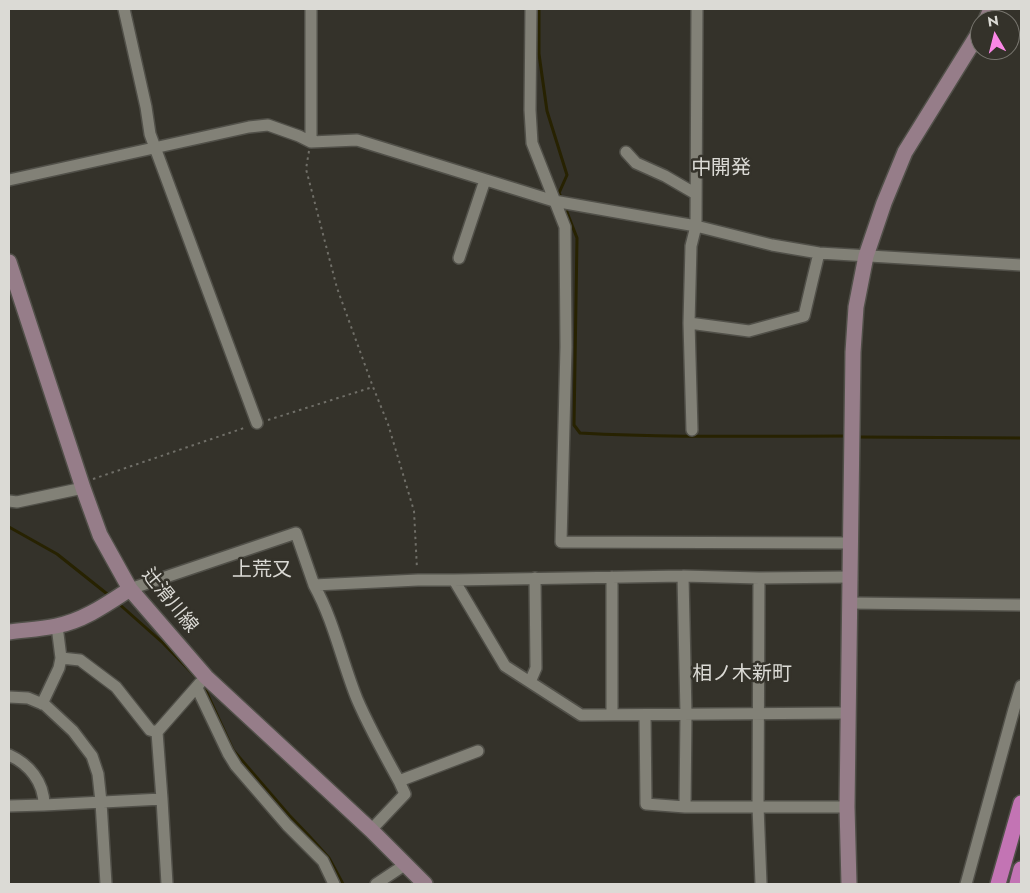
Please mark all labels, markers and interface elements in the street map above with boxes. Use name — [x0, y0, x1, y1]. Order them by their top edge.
north arrow — [970, 10, 1020, 60]
text: N — [986, 10, 1000, 32]
district label: 中開発 — [691, 157, 751, 181]
district label: 上荒又 — [232, 559, 292, 583]
street label: 辻滑川線 — [136, 564, 202, 638]
district label: 相ノ木新町 — [692, 663, 792, 687]

